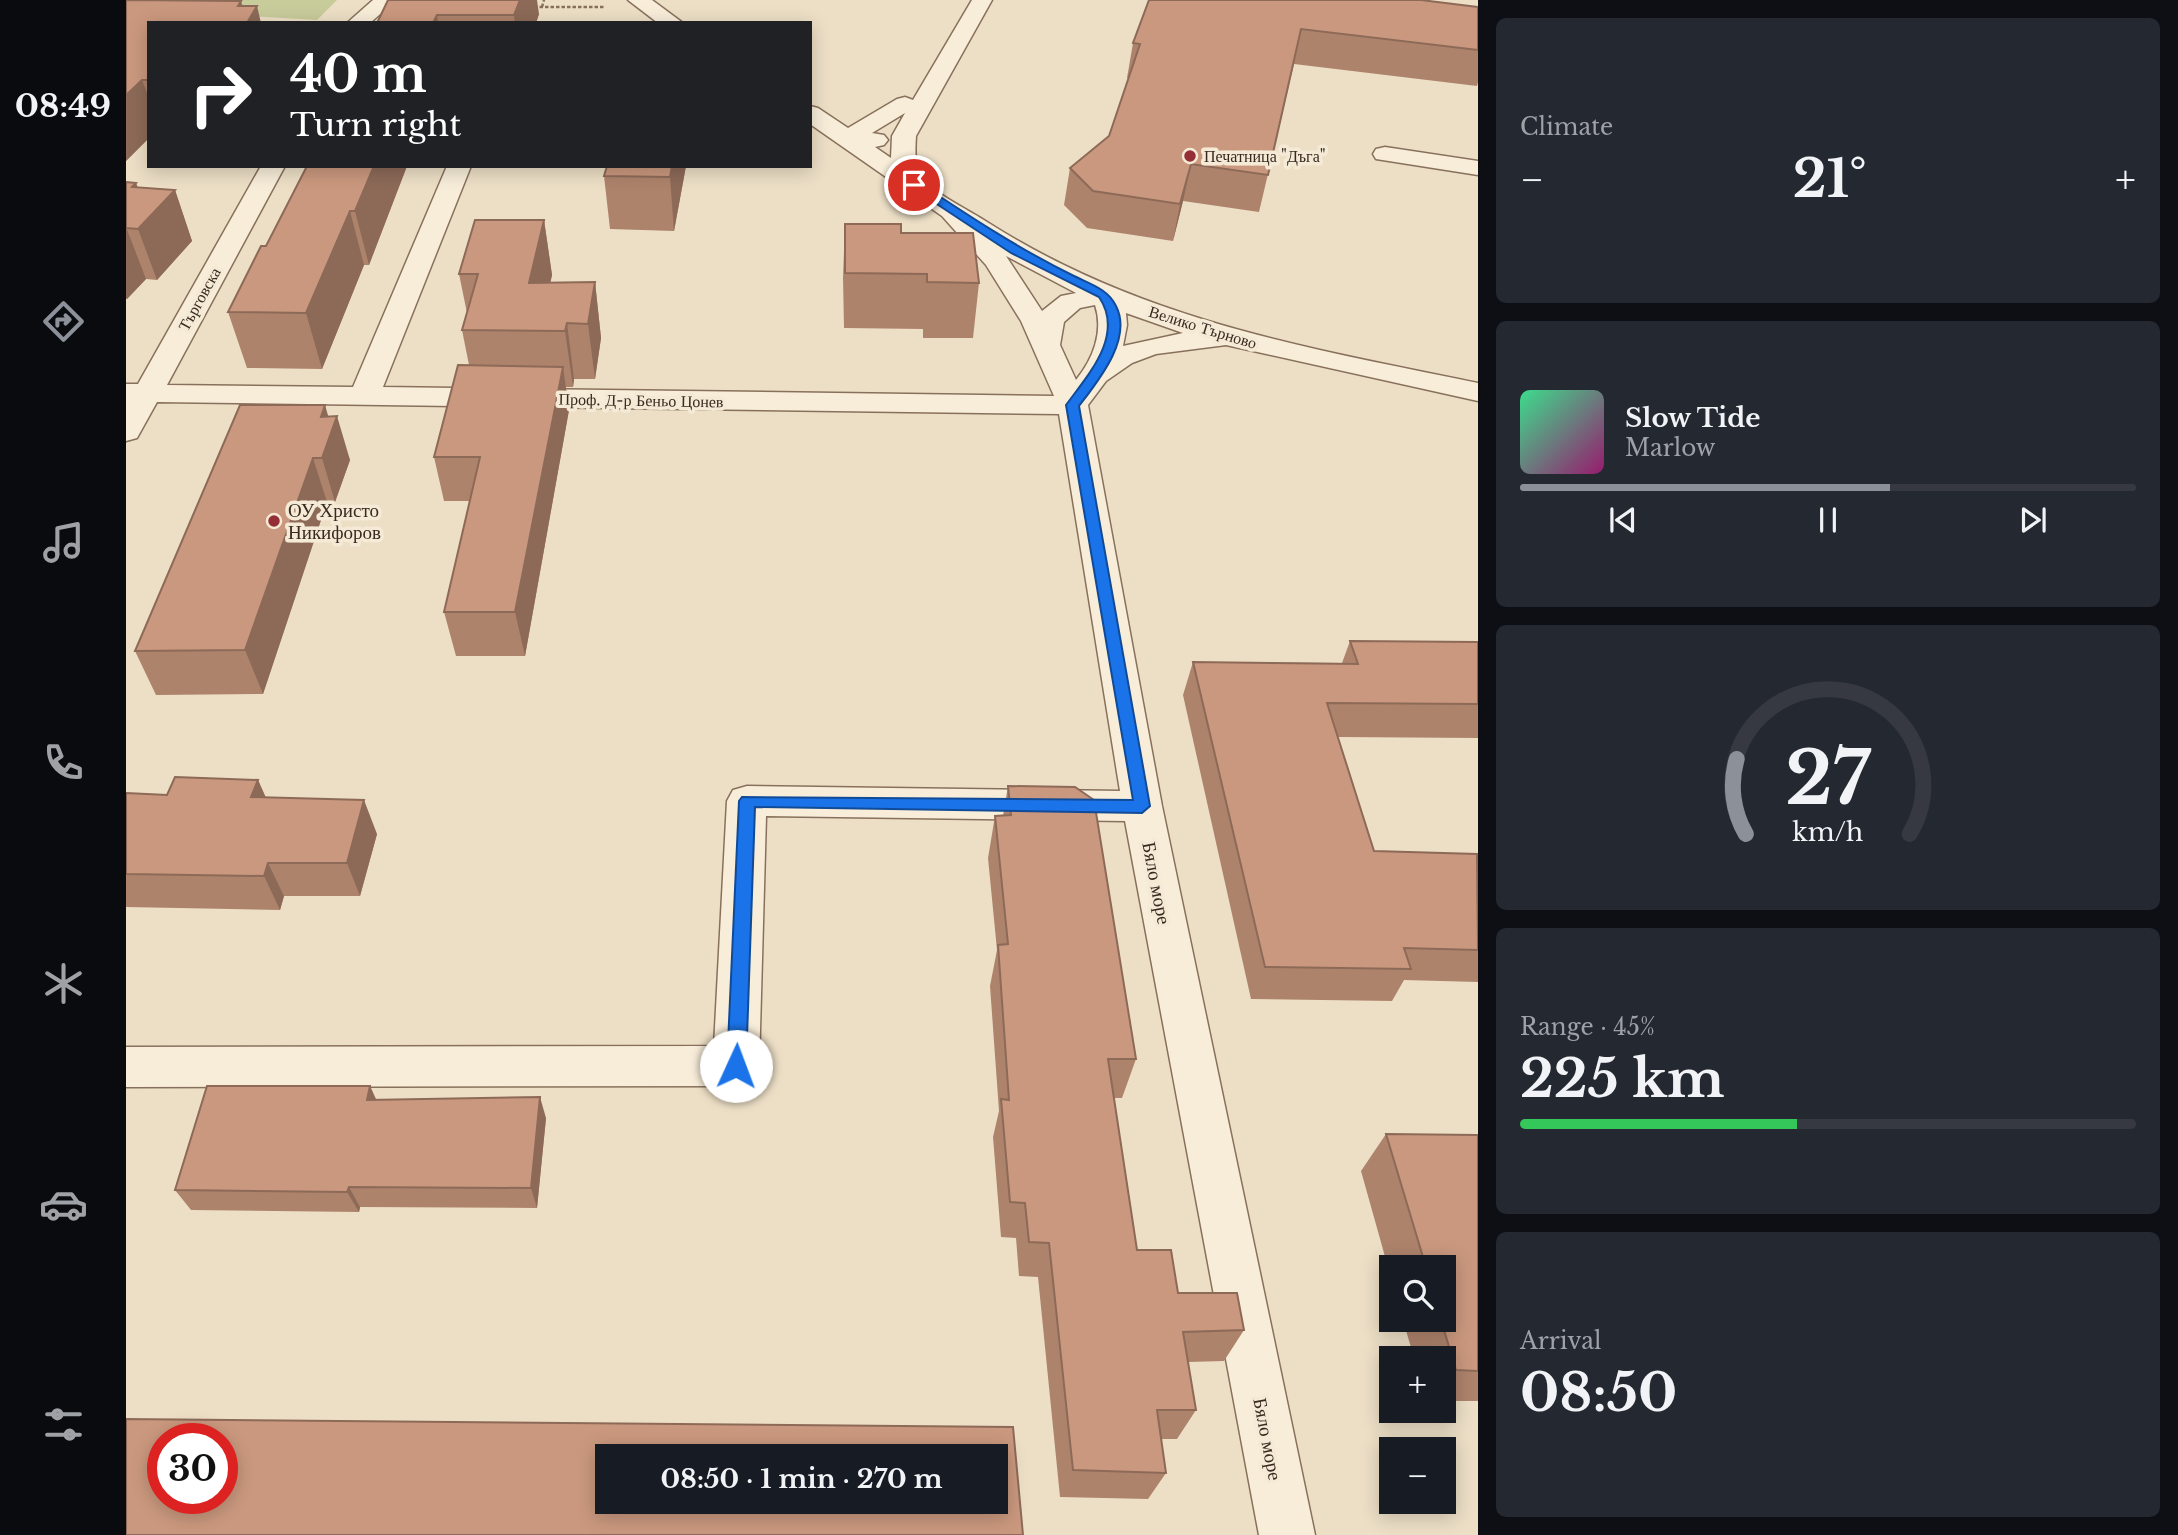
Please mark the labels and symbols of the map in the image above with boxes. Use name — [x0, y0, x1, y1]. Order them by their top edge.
place label: Печатница "Дъга" — [1204, 146, 1326, 166]
marker: Печатница "Дъга" — [1182, 148, 1198, 164]
pin — [884, 155, 944, 215]
street label: Търговска — [173, 264, 225, 334]
street label: Велико Търново — [1147, 301, 1259, 353]
street label: Проф. Д-р Беньо Цонев — [558, 389, 724, 411]
place label: ОУ Христо Никифоров — [288, 499, 381, 544]
marker: ОУ Христо Никифоров — [266, 513, 282, 529]
street label: Бяло море — [1137, 840, 1176, 926]
position arrow — [699, 1029, 773, 1103]
street label: Бяло море — [1248, 1396, 1287, 1482]
speed limit sign: 30 — [147, 1423, 238, 1514]

